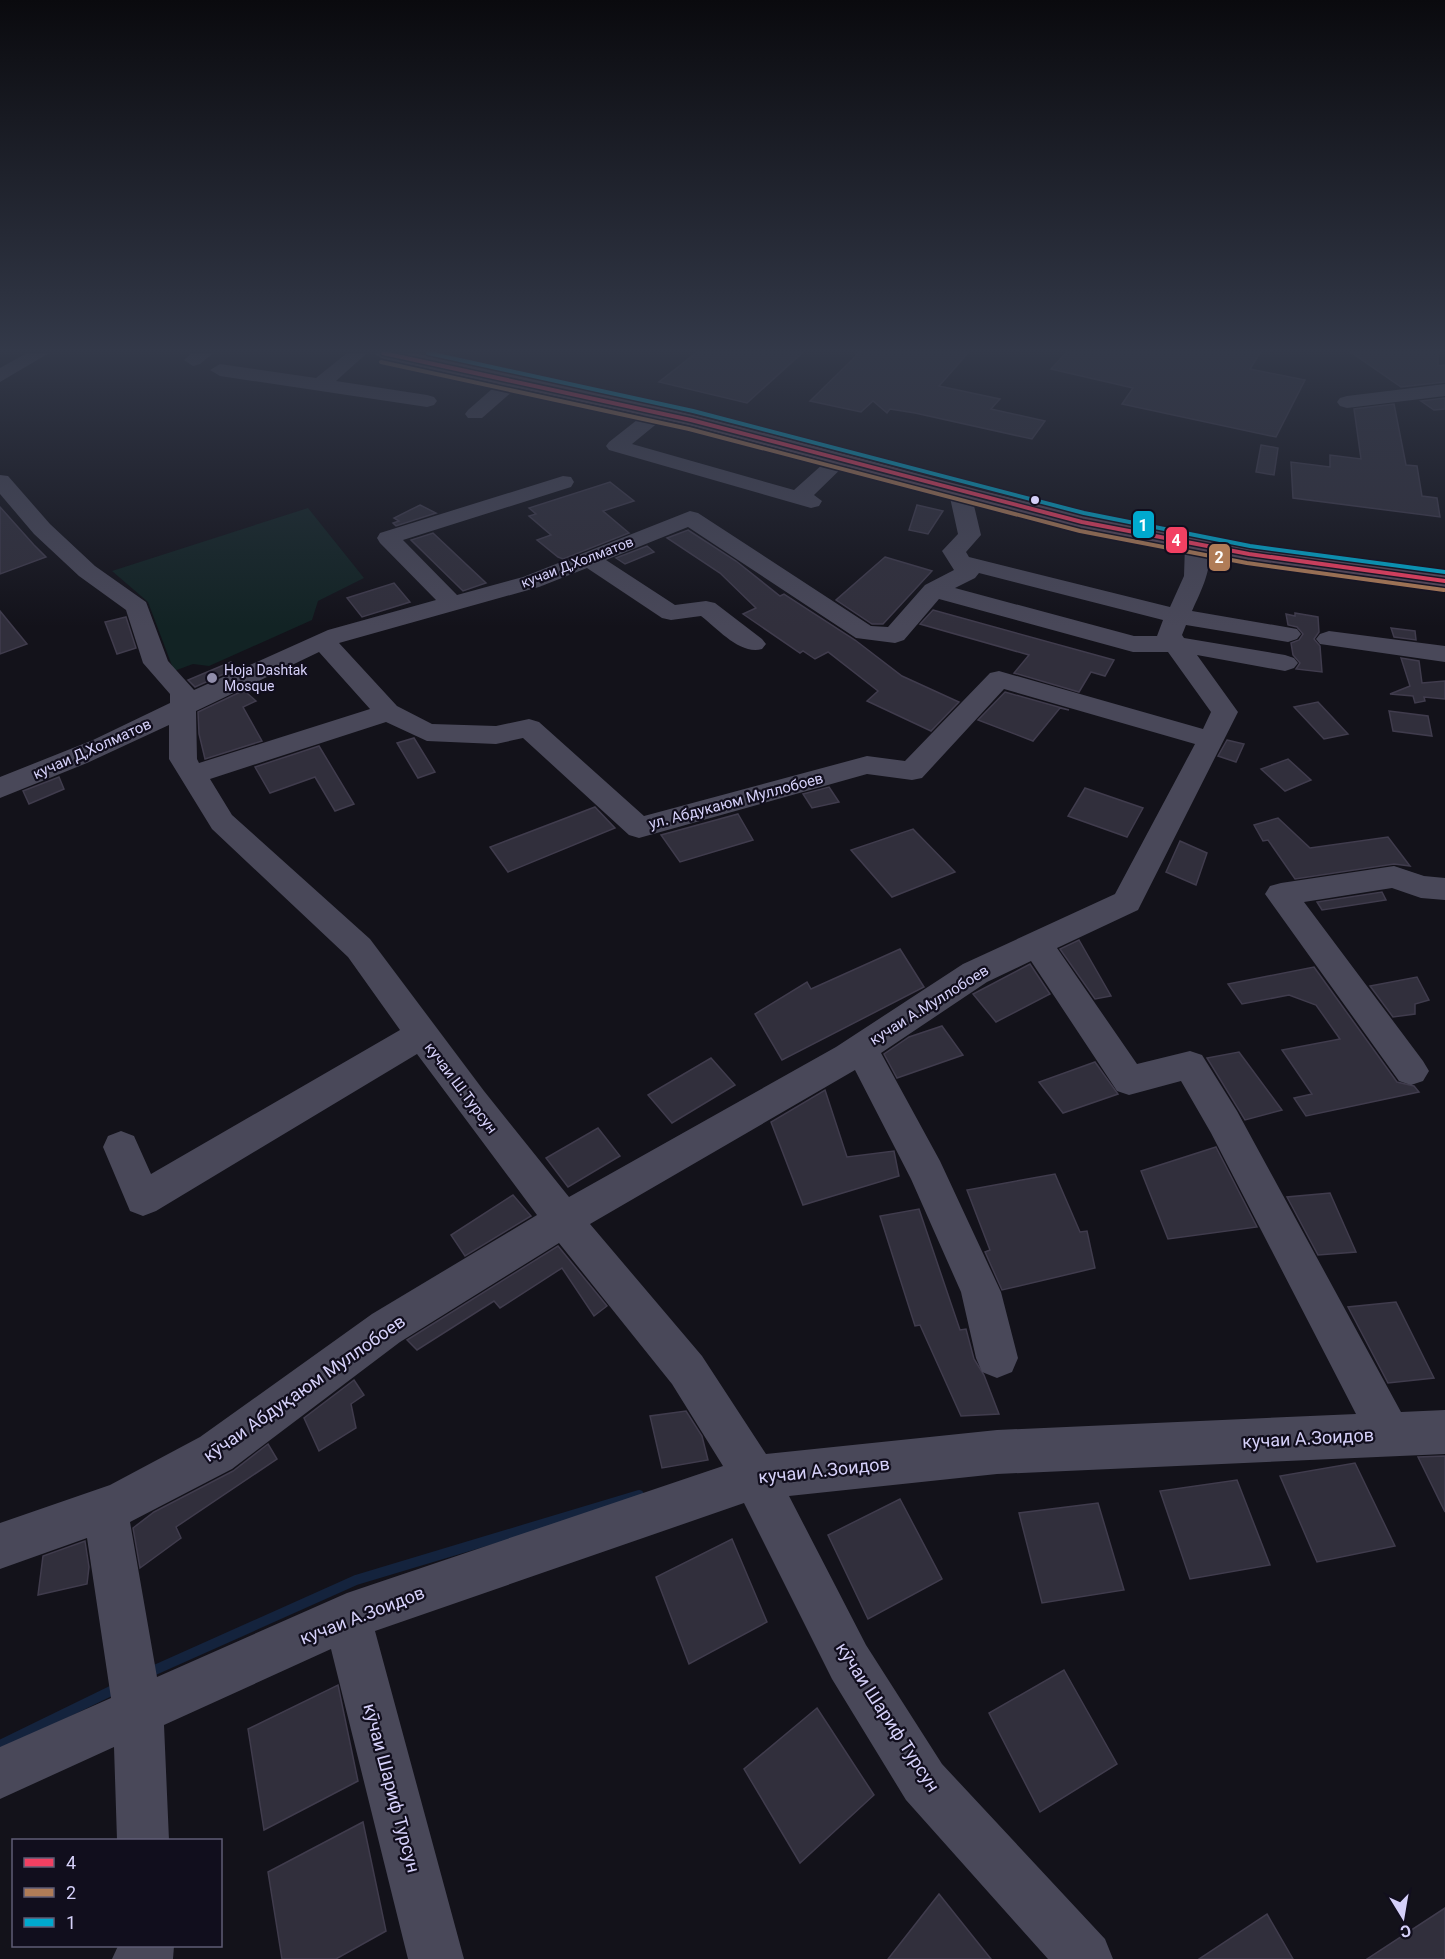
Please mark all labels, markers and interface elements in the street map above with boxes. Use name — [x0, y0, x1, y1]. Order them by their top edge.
unlabelled marker — [1029, 494, 1041, 506]
line badge: 1 — [1132, 510, 1155, 539]
text: 1 — [1138, 516, 1148, 535]
line badge: 4 — [1165, 526, 1188, 554]
text: 4 — [1171, 531, 1181, 550]
street label: кучаи Д,Холматов — [518, 533, 636, 591]
line badge: 2 — [1208, 543, 1231, 572]
text: 2 — [1214, 548, 1224, 567]
place label: Hoja Dashtak Mosque — [224, 662, 308, 694]
marker: Hoja Dashtak Mosque — [205, 671, 219, 685]
street label: кучаи Д,Холматов — [30, 715, 154, 783]
street label: ул. Абдукаюм Муллобоев — [647, 769, 825, 833]
street label: кучаи А.Муллобоев — [866, 961, 992, 1049]
street label: кучаи Ш.Турсун — [421, 1039, 501, 1137]
street label: кӯчаи Абдуқаюм Муллобоев — [199, 1310, 409, 1466]
street label: кучаи А.Зоидов — [1242, 1424, 1374, 1452]
street label: кучаи А.Зоидов — [757, 1453, 891, 1487]
street label: кучаи А.Зоидов — [297, 1582, 427, 1648]
street label: кӯчаи Шариф Турсун — [832, 1638, 944, 1796]
street label: кӯчаи Шариф Турсун — [359, 1701, 425, 1875]
legend — [12, 1839, 222, 1947]
text: 4 — [66, 1852, 76, 1873]
text: 2 — [66, 1882, 76, 1903]
north arrow — [1373, 1887, 1433, 1947]
text: 1 — [66, 1912, 76, 1933]
text: С — [1399, 1921, 1413, 1942]

